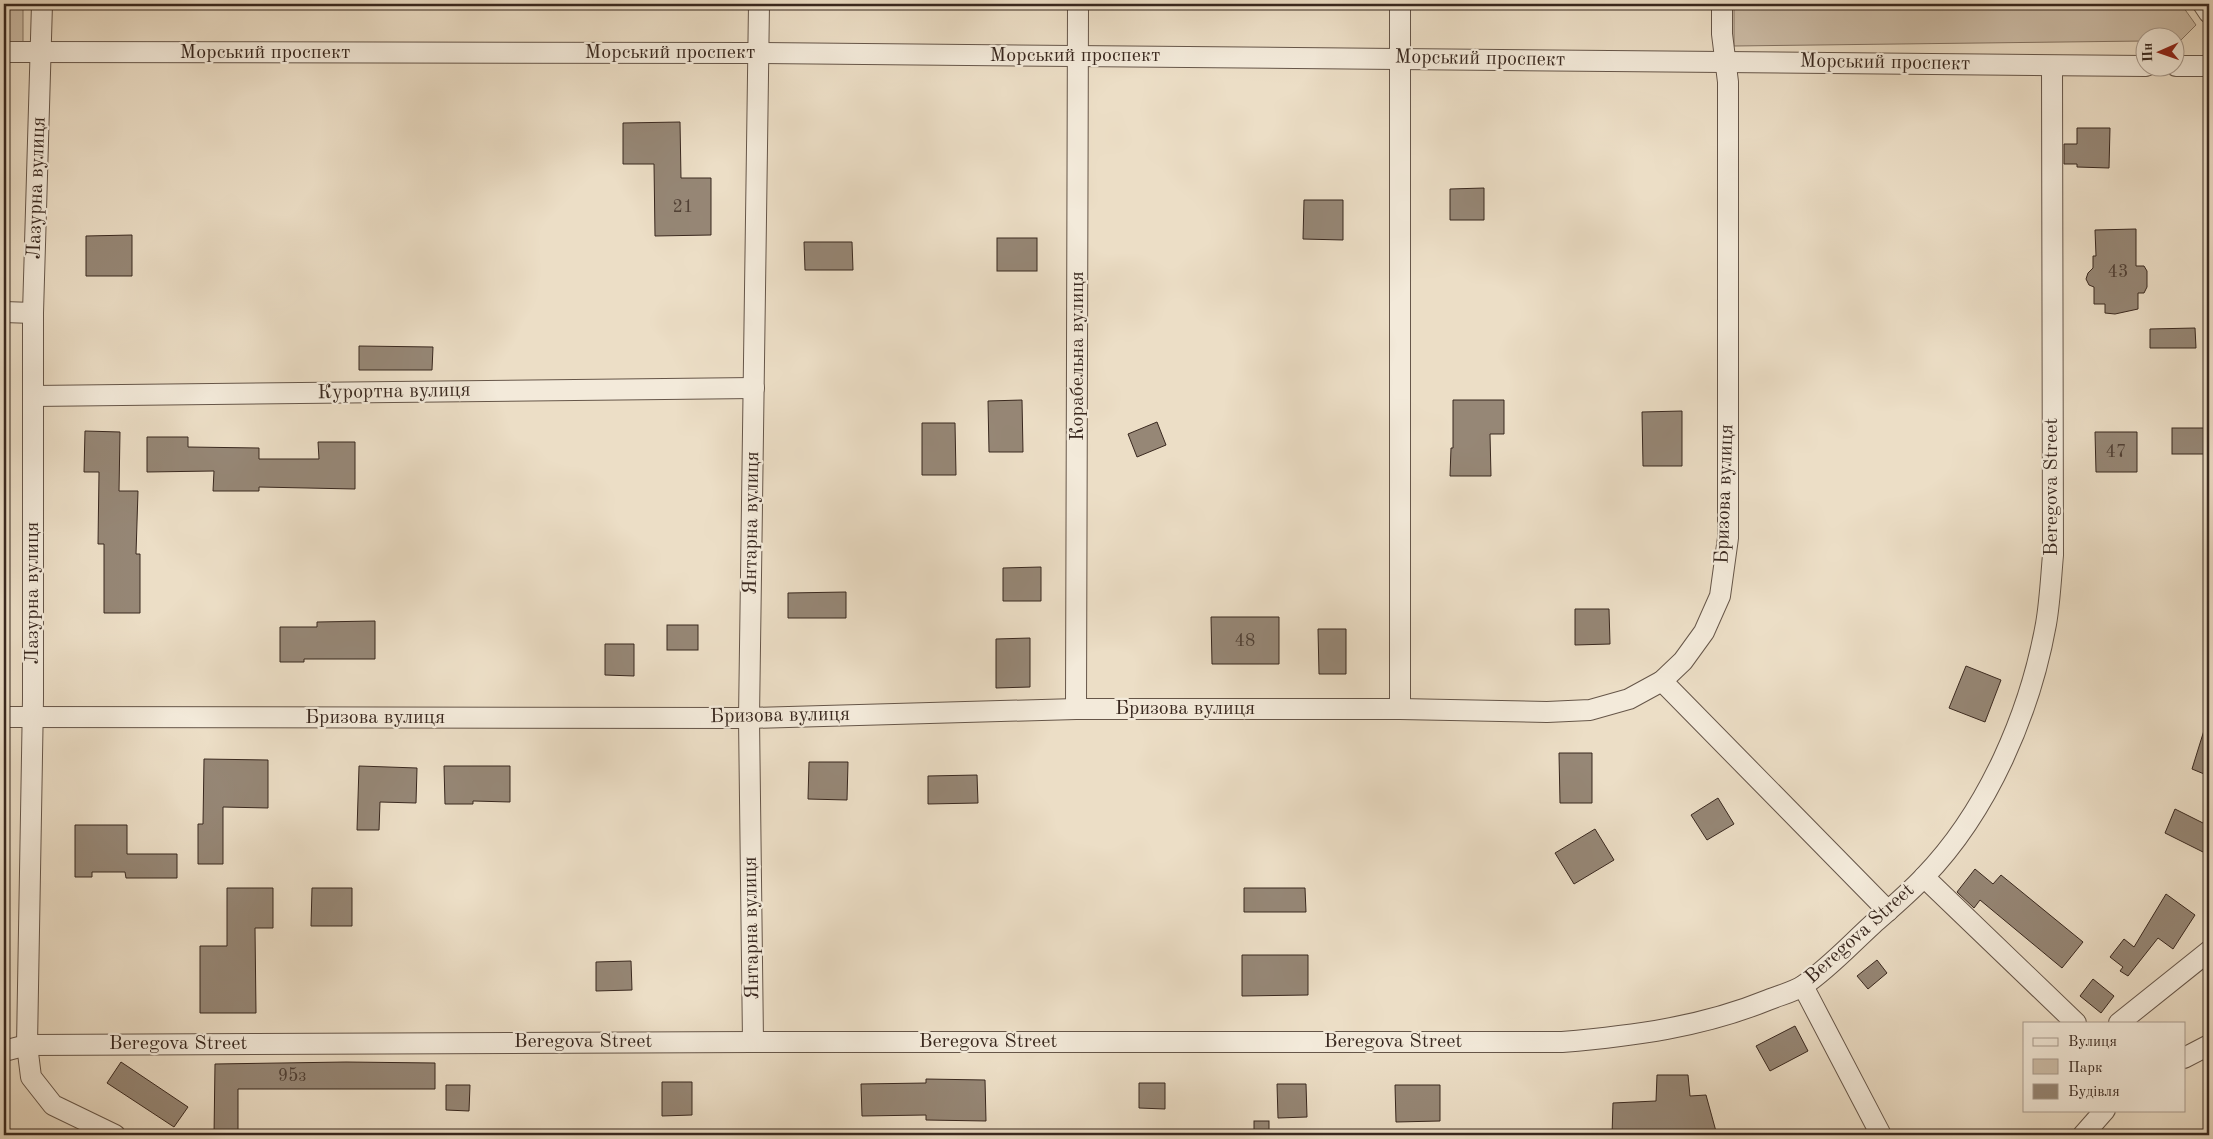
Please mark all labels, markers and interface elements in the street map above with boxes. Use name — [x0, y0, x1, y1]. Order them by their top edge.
north arrow — [2136, 28, 2186, 78]
text: Пн — [2141, 42, 2155, 62]
street label: Морський проспект — [180, 43, 350, 63]
street label: Морський проспект — [585, 43, 755, 63]
street label: Морський проспект — [990, 46, 1160, 66]
street label: Морський проспект — [1394, 48, 1566, 70]
street label: Морський проспект — [1799, 52, 1971, 74]
street label: Лазурна вулиця — [25, 116, 49, 260]
house number: 21 — [673, 198, 693, 216]
house number: 43 — [2108, 263, 2128, 281]
street label: Корабельна вулиця — [1068, 271, 1088, 441]
street label: Курортна вулиця — [317, 381, 471, 403]
street label: Beregova Street — [2042, 418, 2062, 556]
street label: Бризова вулиця — [1713, 424, 1737, 564]
house number: 47 — [2106, 443, 2126, 461]
street label: Янтарна вулиця — [741, 451, 763, 595]
street label: Лазурна вулиця — [23, 522, 43, 664]
house number: 48 — [1235, 632, 1255, 650]
street label: Бризова вулиця — [1115, 699, 1255, 719]
street label: Бризова вулиця — [710, 705, 850, 727]
street label: Бризова вулиця — [305, 708, 445, 728]
street label: Янтарна вулиця — [741, 856, 763, 1000]
street label: Beregova Street — [1802, 880, 1918, 988]
legend — [2023, 1022, 2186, 1112]
street label: Beregova Street — [514, 1032, 652, 1052]
street label: Beregova Street — [919, 1032, 1057, 1052]
street label: Beregova Street — [1324, 1032, 1462, 1052]
street label: Beregova Street — [109, 1034, 247, 1054]
text: Вулиця — [2068, 1035, 2117, 1050]
text: Парк — [2068, 1061, 2103, 1076]
house number: 95з — [278, 1067, 307, 1085]
text: Будівля — [2068, 1085, 2120, 1100]

